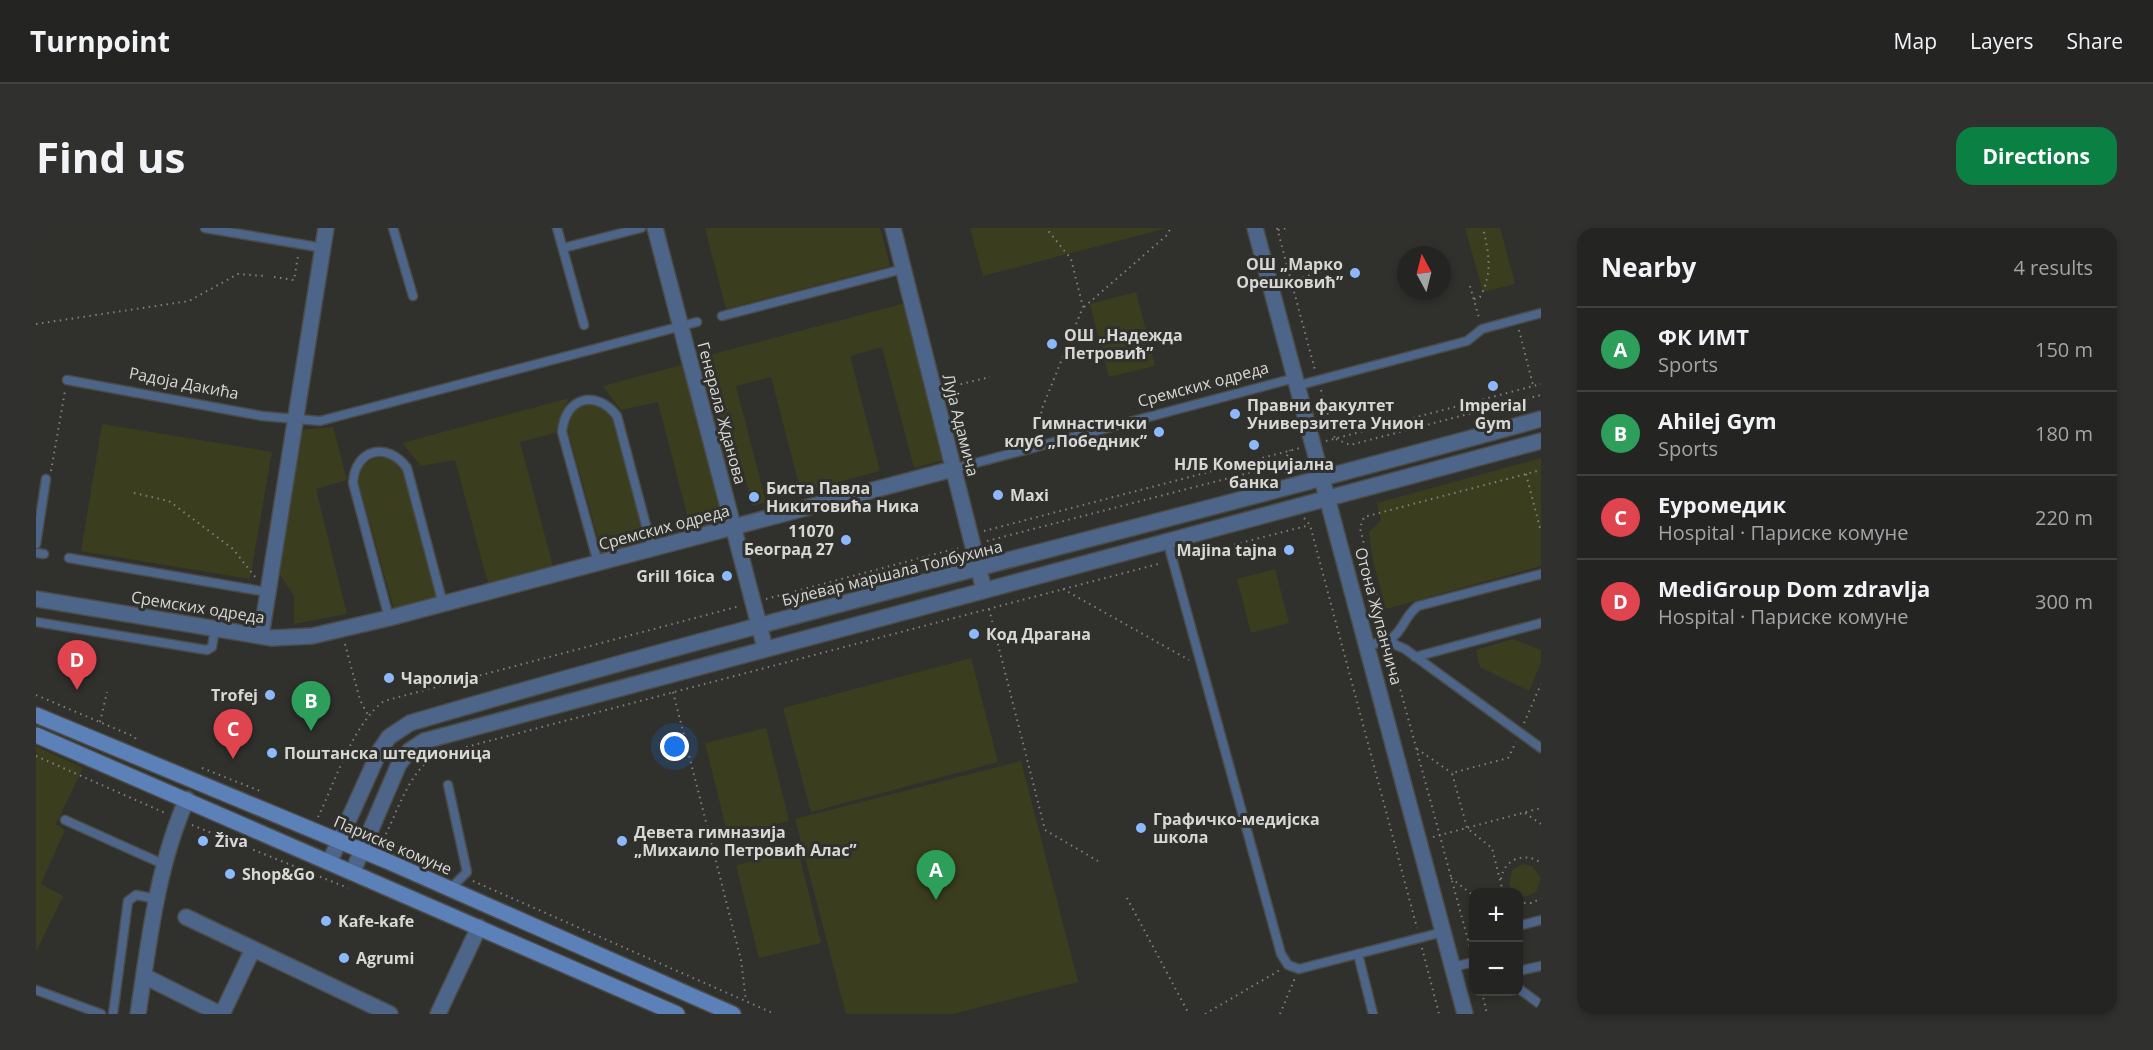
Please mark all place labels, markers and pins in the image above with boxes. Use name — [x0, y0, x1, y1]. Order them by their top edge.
place label: ОШ „Марко Орешковић” — [1236, 253, 1343, 293]
marker: ОШ „Марко Орешковић” — [1348, 266, 1362, 280]
place label: ОШ „Надежда Петровић” — [1064, 324, 1183, 364]
marker: ОШ „Надежда Петровић” — [1045, 337, 1059, 351]
marker: Imperial Gym — [1486, 379, 1500, 393]
place label: Правни факултет Универзитета Унион — [1247, 394, 1424, 434]
place label: Imperial Gym — [1459, 394, 1527, 434]
marker: Правни факултет Универзитета Унион — [1228, 407, 1242, 421]
place label: Гимнастички клуб „Победник” — [1004, 412, 1147, 452]
marker: Гимнастички клуб „Победник” — [1152, 425, 1166, 439]
marker: НЛБ Комерцијална банка — [1247, 438, 1261, 452]
place label: НЛБ Комерцијална банка — [1174, 453, 1334, 493]
place label: Биста Павла Никитовића Ника — [766, 477, 919, 517]
place label: Maxi — [1010, 484, 1049, 506]
marker: Maxi — [991, 488, 1005, 502]
marker: Биста Павла Никитовића Ника — [747, 490, 761, 504]
place label: 11070 Београд 27 — [744, 520, 834, 560]
marker: 11070 Београд 27 — [839, 533, 853, 547]
place label: Majina tajna — [1176, 539, 1277, 561]
marker: Majina tajna — [1282, 543, 1296, 557]
place label: Grill 16ica — [636, 565, 715, 587]
marker: Grill 16ica — [720, 569, 734, 583]
place label: Код Драгана — [986, 623, 1091, 645]
marker: Код Драгана — [967, 627, 981, 641]
pin: D — [58, 640, 96, 690]
place label: Чаролија — [401, 667, 479, 689]
marker: Чаролија — [382, 671, 396, 685]
pin: B — [292, 682, 330, 731]
place label: Trofej — [211, 684, 258, 706]
marker: Trofej — [263, 688, 277, 702]
pin: C — [214, 710, 252, 759]
place label: Поштанска штедионица — [284, 742, 491, 764]
marker: Поштанска штедионица — [265, 746, 279, 760]
place label: Графичко-медијска школа — [1153, 808, 1320, 848]
place label: Девета гимназија „Михаило Петровић Алас” — [634, 821, 857, 861]
marker: Графичко-медијска школа — [1134, 821, 1148, 835]
place label: Živa — [215, 830, 248, 852]
marker: Živa — [196, 834, 210, 848]
marker: Девета гимназија „Михаило Петровић Алас” — [615, 834, 629, 848]
pin: A — [916, 850, 956, 900]
place label: Shop&Go — [242, 863, 315, 885]
marker: Shop&Go — [223, 867, 237, 881]
place label: Kafe-kafe — [338, 910, 414, 932]
marker: Kafe-kafe — [319, 914, 333, 928]
place label: Agrumi — [356, 947, 414, 969]
marker: Agrumi — [337, 951, 351, 965]

